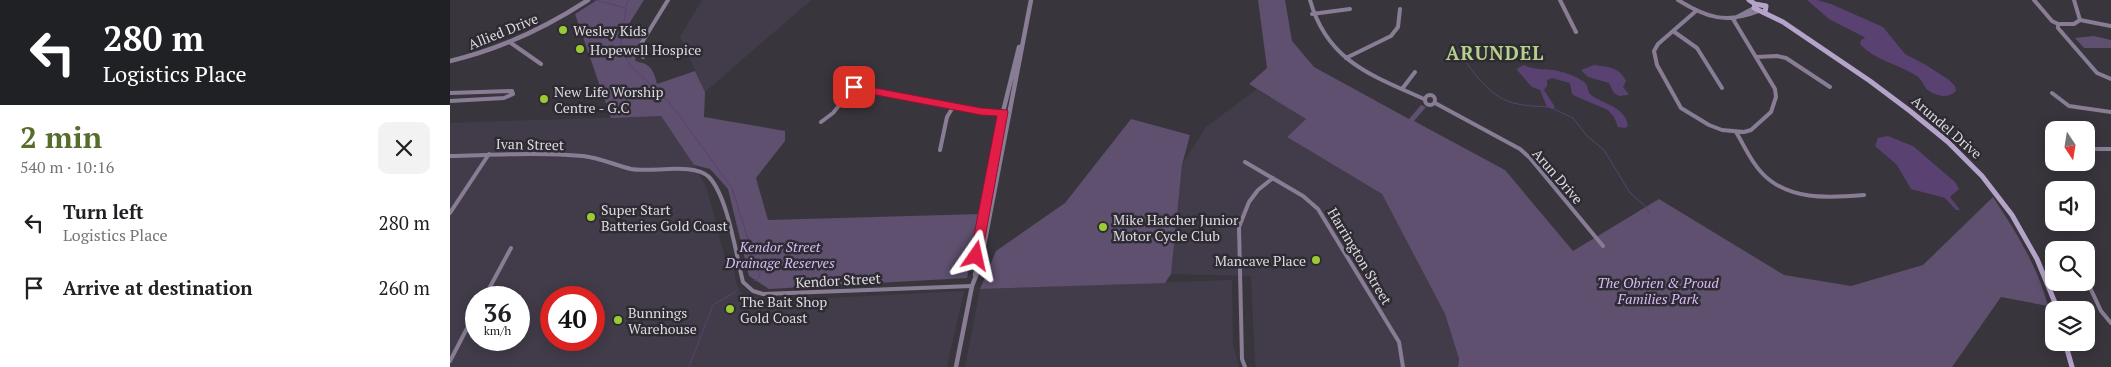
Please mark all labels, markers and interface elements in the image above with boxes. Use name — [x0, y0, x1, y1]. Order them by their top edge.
street label: Allied Drive — [465, 8, 541, 54]
text: 280 m — [103, 15, 204, 61]
icon: left — [20, 20, 85, 85]
place label: Wesley Kids — [573, 21, 647, 40]
marker: Wesley Kids — [557, 24, 569, 36]
place label: Hopewell Hospice — [590, 40, 701, 59]
district label: ARUNDEL — [1446, 40, 1544, 65]
marker: Hopewell Hospice — [574, 43, 586, 55]
text: Logistics Place — [103, 59, 247, 88]
pin — [833, 66, 875, 108]
icon: arrive — [840, 73, 868, 101]
place label: New Life Worship Centre - G.C — [554, 82, 664, 117]
street label: Arundel Drive — [1908, 91, 1986, 163]
marker: New Life Worship Centre - G.C — [538, 93, 550, 105]
text: 2 min — [20, 117, 102, 157]
north arrow — [2045, 121, 2095, 171]
map controls — [2045, 121, 2095, 351]
button: close — [378, 122, 430, 174]
street label: Ivan Street — [496, 134, 565, 154]
street label: Arun Drive — [1528, 144, 1588, 208]
text: 540 m · 10:16 — [20, 156, 114, 178]
button: sound — [2045, 181, 2095, 231]
text: Turn left — [63, 199, 144, 224]
place label: Super Start Batteries Gold Coast — [601, 200, 729, 235]
street label: Harrington Street — [1324, 204, 1397, 309]
icon: left — [20, 209, 48, 237]
text: 280 m — [379, 210, 430, 235]
place label: Mike Hatcher Junior Motor Cycle Club — [1113, 210, 1239, 245]
marker: Super Start Batteries Gold Coast — [585, 211, 597, 223]
marker: Mike Hatcher Junior Motor Cycle Club — [1097, 221, 1109, 233]
text: Logistics Place — [63, 224, 167, 246]
position arrow — [949, 229, 1001, 281]
park label: Kendor Street Drainage Reserves — [724, 237, 835, 272]
button: search — [2045, 241, 2095, 291]
place label: Mancave Place — [1215, 251, 1306, 270]
marker: Mancave Place — [1310, 254, 1322, 266]
street label: Kendor Street — [795, 268, 882, 292]
park label: The Obrien & Proud Families Park — [1597, 273, 1719, 308]
icon: arrive — [20, 274, 48, 302]
text: Arrive at destination — [63, 275, 252, 300]
text: 260 m — [379, 275, 430, 300]
speed limit sign: 40 — [540, 286, 605, 351]
place label: The Bait Shop Gold Coast — [740, 292, 827, 327]
text: 36 — [483, 296, 512, 329]
button: layers — [2045, 301, 2095, 351]
place label: Bunnings Warehouse — [628, 303, 697, 338]
marker: The Bait Shop Gold Coast — [724, 303, 736, 315]
marker: Bunnings Warehouse — [612, 314, 624, 326]
text: km/h — [484, 323, 511, 338]

